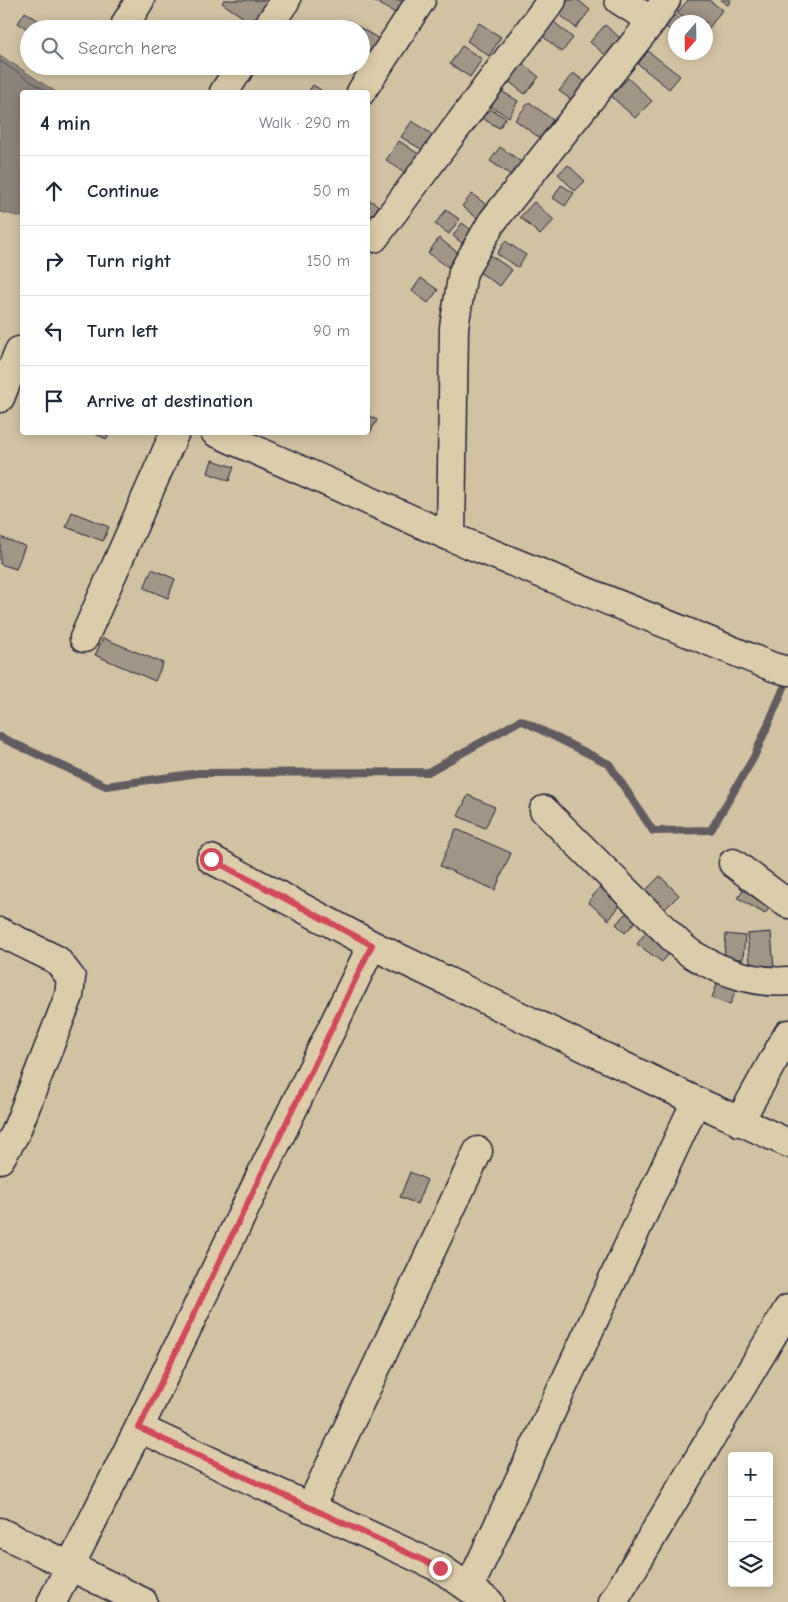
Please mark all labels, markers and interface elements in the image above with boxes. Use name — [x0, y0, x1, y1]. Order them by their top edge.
north arrow — [668, 15, 713, 60]
search box — [20, 20, 370, 75]
icon: search — [38, 34, 66, 62]
text: Search here — [78, 37, 177, 59]
text: 4 min — [40, 111, 91, 135]
text: Walk · 290 m — [259, 114, 350, 132]
icon: ahead — [40, 177, 68, 205]
text: Continue — [87, 180, 159, 202]
text: 50 m — [313, 182, 350, 200]
icon: right — [40, 247, 68, 275]
text: Turn right — [87, 250, 171, 272]
text: 150 m — [307, 252, 350, 270]
icon: left — [40, 317, 68, 345]
text: Turn left — [87, 320, 158, 342]
text: 90 m — [313, 322, 350, 340]
icon: arrive — [40, 387, 68, 415]
text: Arrive at destination — [87, 390, 253, 412]
route start — [200, 848, 223, 871]
map controls — [728, 1452, 773, 1587]
button: + — [728, 1452, 773, 1497]
button: − — [728, 1497, 773, 1542]
button: layers — [728, 1542, 773, 1587]
route end — [429, 1557, 452, 1580]

